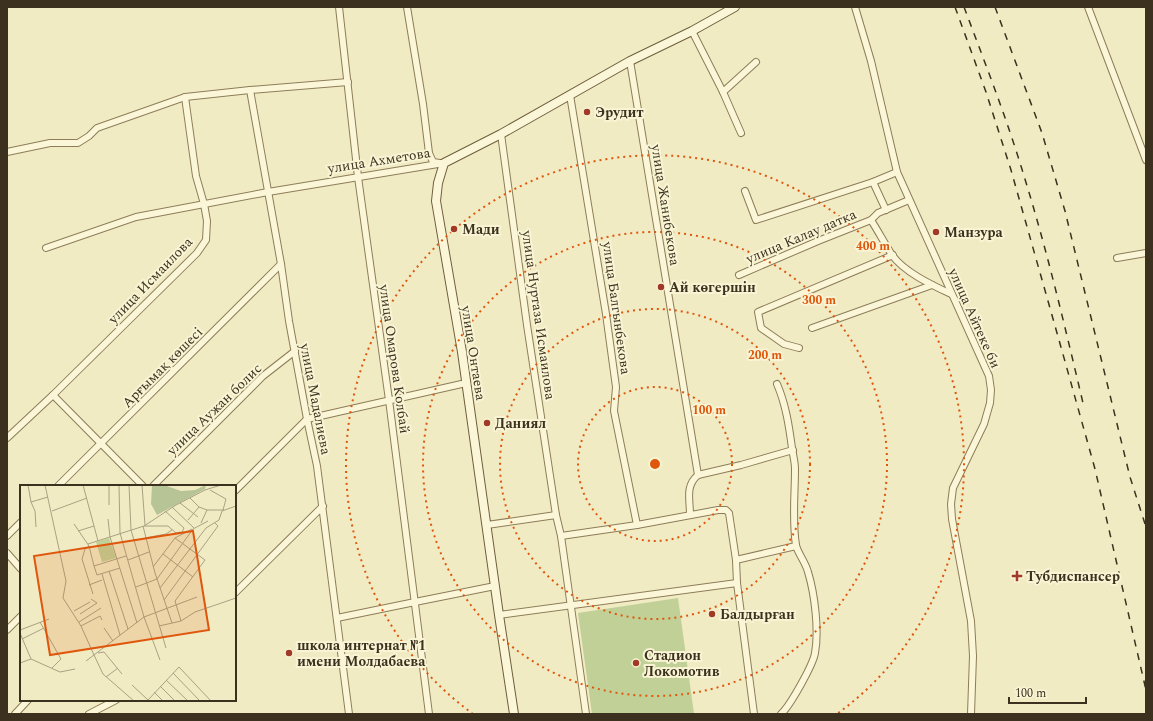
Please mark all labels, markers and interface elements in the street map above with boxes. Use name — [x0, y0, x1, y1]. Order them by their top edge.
place label: Эрудит — [595, 102, 644, 123]
marker: Эрудит — [582, 107, 592, 117]
street label: улица Ахметова — [325, 142, 432, 179]
street label: улица Жанибекова — [645, 142, 685, 267]
street label: улица Калау датка — [742, 204, 860, 270]
place label: Мади — [462, 219, 500, 240]
place label: Манзура — [944, 222, 1004, 243]
marker: Мади — [449, 224, 459, 234]
marker: Манзура — [931, 227, 941, 237]
street label: улица Нуртаза Исмаилова — [516, 228, 561, 401]
street label: улица Исмаилова — [103, 232, 198, 329]
text: 400 m — [856, 237, 890, 256]
street label: улица Балгынбекова — [597, 239, 636, 376]
street label: улица Айтеке би — [943, 264, 1006, 372]
place label: Ай көгершін — [669, 277, 756, 298]
street label: улица Омарова Колбай — [374, 282, 415, 435]
marker: Ай көгершін — [656, 282, 666, 292]
text: 300 m — [802, 291, 836, 310]
street label: улица Онтаева — [456, 303, 491, 402]
street label: Арғымақ көшесі — [117, 322, 208, 413]
street label: улица Мадалиева — [294, 341, 337, 457]
text: 200 m — [748, 346, 782, 365]
street label: улица Аужан болис — [161, 358, 267, 461]
text: 100 m — [692, 401, 726, 420]
place label: Даниял — [495, 413, 547, 434]
marker: Даниял — [482, 418, 492, 428]
centre of rings — [648, 457, 662, 471]
inset map — [20, 485, 236, 701]
place label: Тубдиспансер — [1026, 566, 1120, 587]
marker: Тубдиспансер — [1011, 570, 1023, 582]
place label: Балдырған — [720, 604, 795, 625]
marker: Балдырған — [707, 609, 717, 619]
place label: школа интернат №1 имени Молдабаева — [297, 635, 426, 672]
place label: Стадион Локомотив — [644, 645, 720, 682]
marker: школа интернат №1 имени Молдабаева — [284, 648, 294, 658]
marker: Стадион Локомотив — [631, 658, 641, 668]
scale bar — [1009, 679, 1086, 705]
text: 100 m — [1015, 684, 1046, 703]

